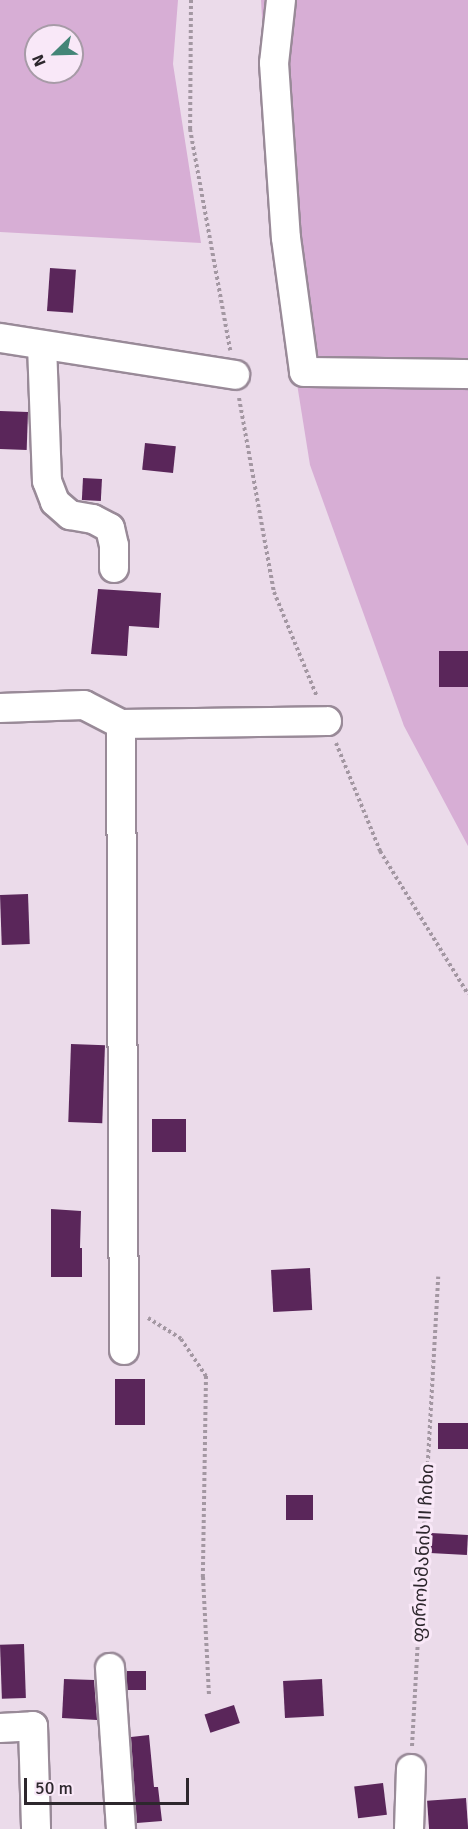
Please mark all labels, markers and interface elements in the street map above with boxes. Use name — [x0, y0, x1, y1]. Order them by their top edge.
north arrow — [24, 24, 84, 84]
text: N — [28, 51, 51, 69]
street label: ფიროსმანის II ჩიხი — [408, 1463, 438, 1643]
scale bar — [27, 1766, 192, 1804]
text: 50 m — [35, 1777, 73, 1799]

